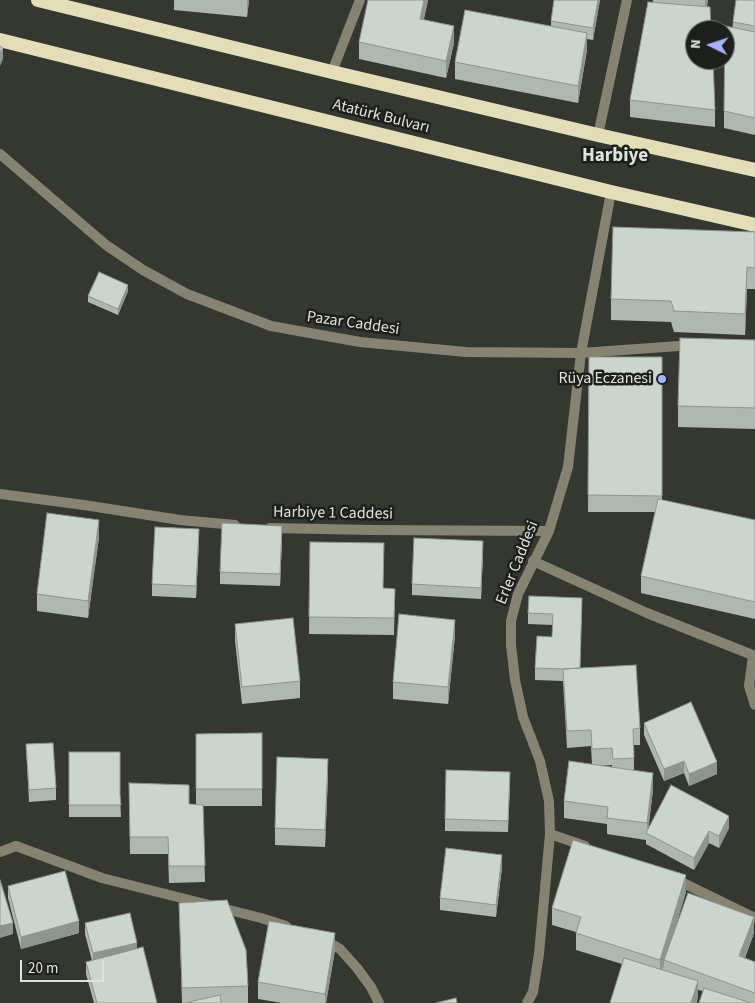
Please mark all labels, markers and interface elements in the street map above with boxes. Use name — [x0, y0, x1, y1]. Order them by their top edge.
north arrow — [685, 20, 735, 70]
text: N — [686, 39, 706, 49]
street label: Atatürk Bulvarı — [331, 96, 431, 138]
district label: Harbiye — [582, 146, 648, 168]
street label: Pazar Caddesi — [306, 308, 400, 340]
place label: Rüya Eczanesi — [558, 369, 652, 389]
marker: Rüya Eczanesi — [656, 373, 668, 385]
street label: Harbiye 1 Caddesi — [273, 503, 393, 525]
street label: Erler Caddesi — [493, 518, 543, 608]
scale bar — [22, 950, 106, 982]
text: 20 m — [28, 958, 58, 979]

